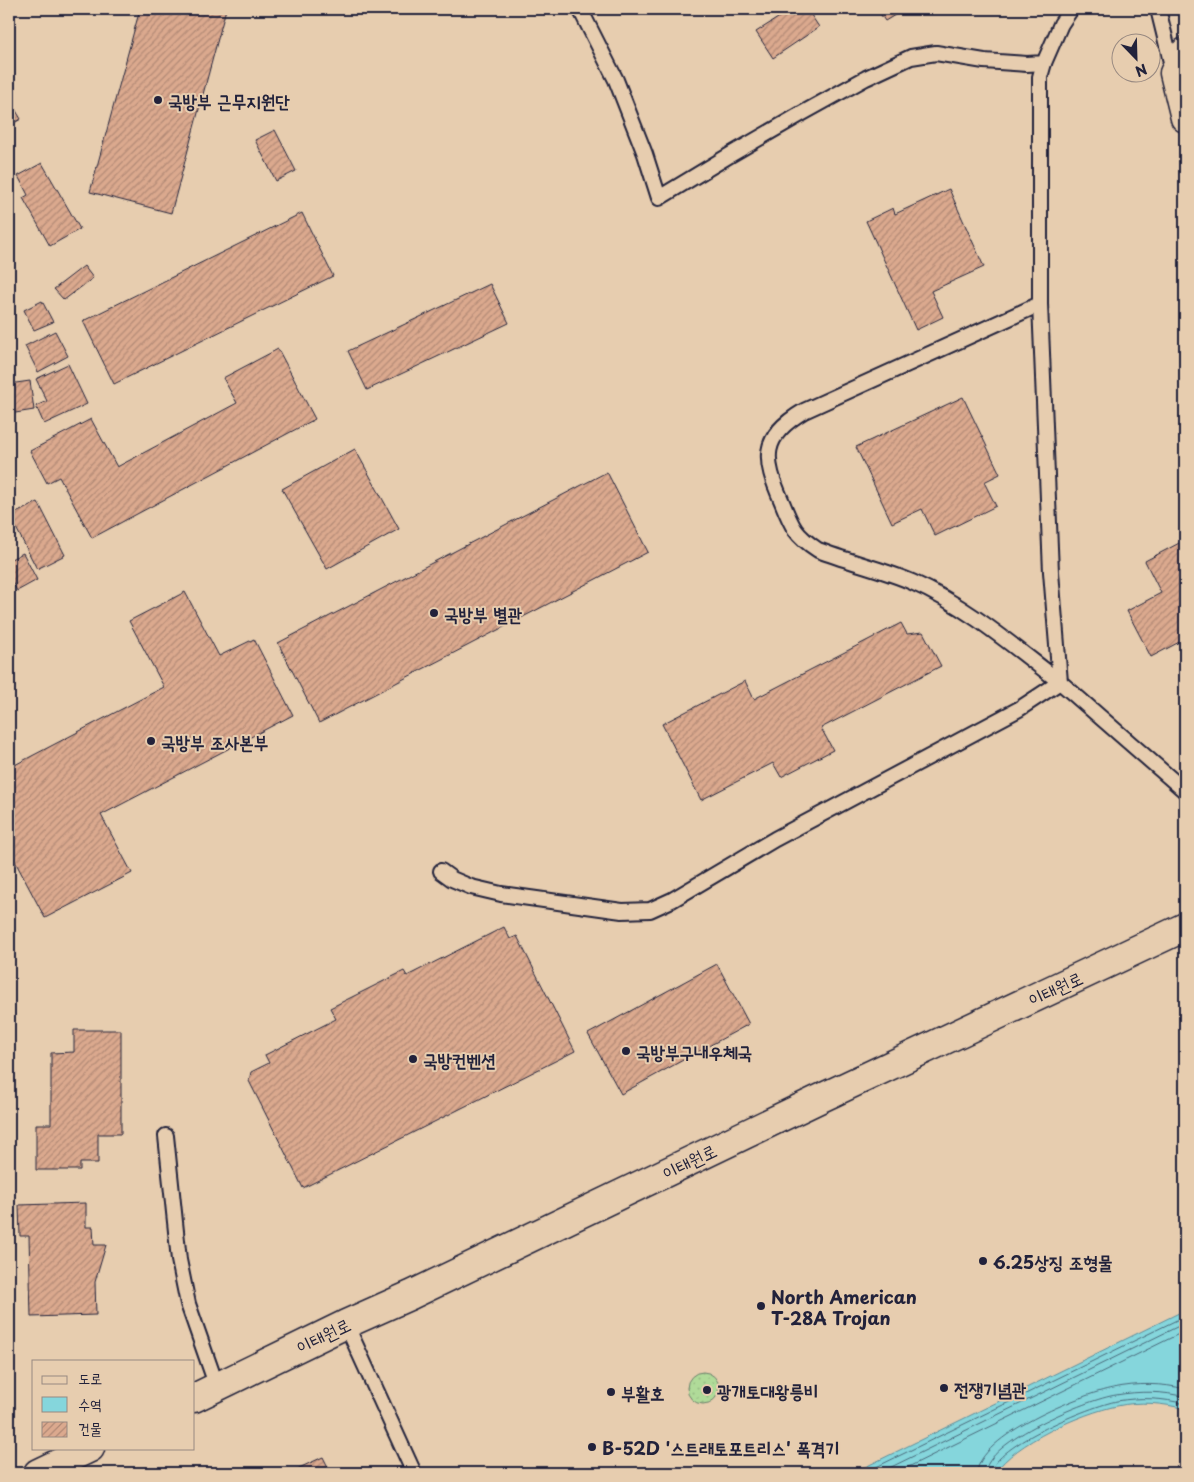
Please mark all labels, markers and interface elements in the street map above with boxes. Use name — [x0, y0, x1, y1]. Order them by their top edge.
north arrow — [1112, 32, 1162, 82]
text: N — [1132, 59, 1150, 82]
place label: 국방부 근무지원단 — [168, 87, 290, 114]
marker: 국방부 근무지원단 — [152, 94, 164, 106]
place label: 국방부 별관 — [444, 600, 523, 627]
marker: 국방부 별관 — [428, 607, 440, 619]
place label: 국방부 조사본부 — [161, 728, 268, 755]
marker: 국방부 조사본부 — [145, 735, 157, 747]
street label: 이태원로 — [1023, 964, 1087, 1012]
place label: 국방부구내우체국 — [636, 1038, 752, 1065]
marker: 국방부구내우체국 — [620, 1045, 632, 1057]
place label: 국방컨벤션 — [423, 1046, 495, 1073]
marker: 국방컨벤션 — [407, 1053, 419, 1065]
street label: 이태원로 — [657, 1136, 721, 1186]
place label: 6.25상징 조형물 — [993, 1248, 1113, 1275]
marker: 6.25상징 조형물 — [977, 1255, 989, 1267]
place label: North American T-28A Trojan — [771, 1283, 917, 1331]
marker: North American T-28A Trojan — [755, 1300, 767, 1312]
street label: 이태원로 — [291, 1310, 355, 1360]
legend — [32, 1360, 195, 1450]
text: 도로 — [78, 1366, 102, 1389]
place label: 전쟁기념관 — [954, 1375, 1027, 1402]
place label: 광개토대왕릉비 — [717, 1377, 818, 1404]
place label: 부활호 — [621, 1379, 664, 1406]
marker: 전쟁기념관 — [938, 1382, 950, 1394]
marker: 광개토대왕릉비 — [701, 1384, 713, 1396]
marker: 부활호 — [605, 1386, 617, 1398]
text: 수역 — [78, 1392, 102, 1415]
text: 건물 — [78, 1416, 102, 1439]
place label: B-52D '스트래토포트리스' 폭격기 — [602, 1434, 840, 1461]
marker: B-52D '스트래토포트리스' 폭격기 — [586, 1441, 598, 1453]

